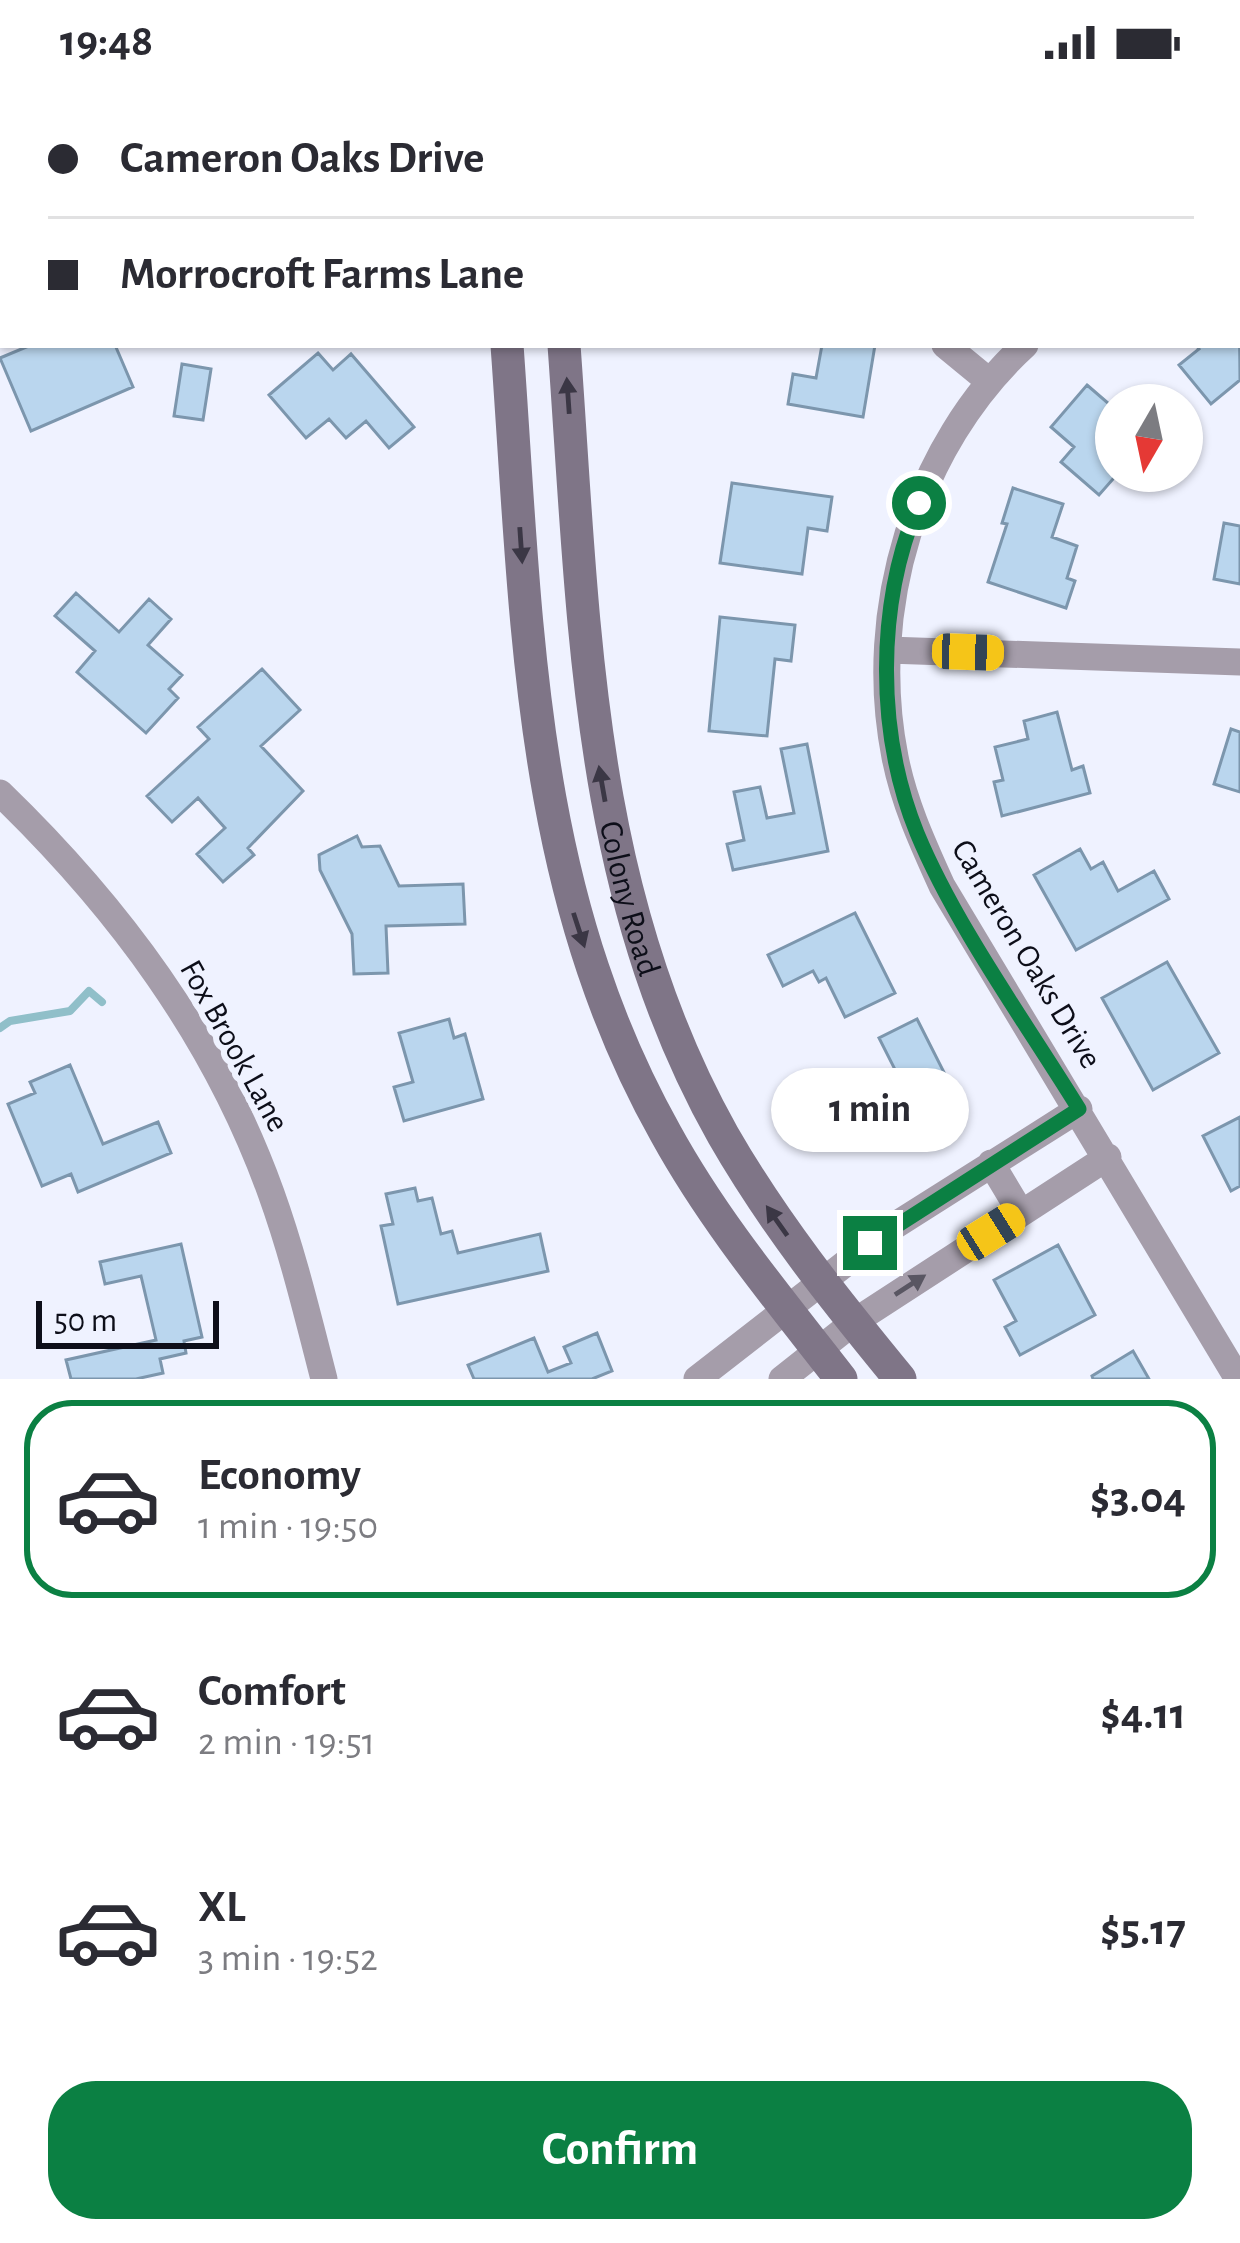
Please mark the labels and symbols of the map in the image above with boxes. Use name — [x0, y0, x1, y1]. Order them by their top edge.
one-way arrow — [558, 377, 577, 414]
north arrow — [1095, 384, 1203, 492]
route start — [892, 476, 946, 530]
one-way arrow — [512, 527, 531, 565]
car — [931, 633, 1005, 671]
one-way arrow — [593, 765, 612, 802]
street label: Colony Road — [593, 818, 665, 980]
street label: Cameron Oaks Drive — [945, 834, 1107, 1074]
one-way arrow — [571, 912, 590, 949]
street label: Fox Brook Lane — [173, 955, 294, 1137]
callout: 1 min — [771, 1069, 969, 1153]
car — [951, 1198, 1031, 1266]
one-way arrow — [766, 1204, 789, 1237]
route end — [843, 1216, 897, 1270]
one-way arrow — [893, 1274, 926, 1296]
scale bar — [36, 1295, 219, 1348]

